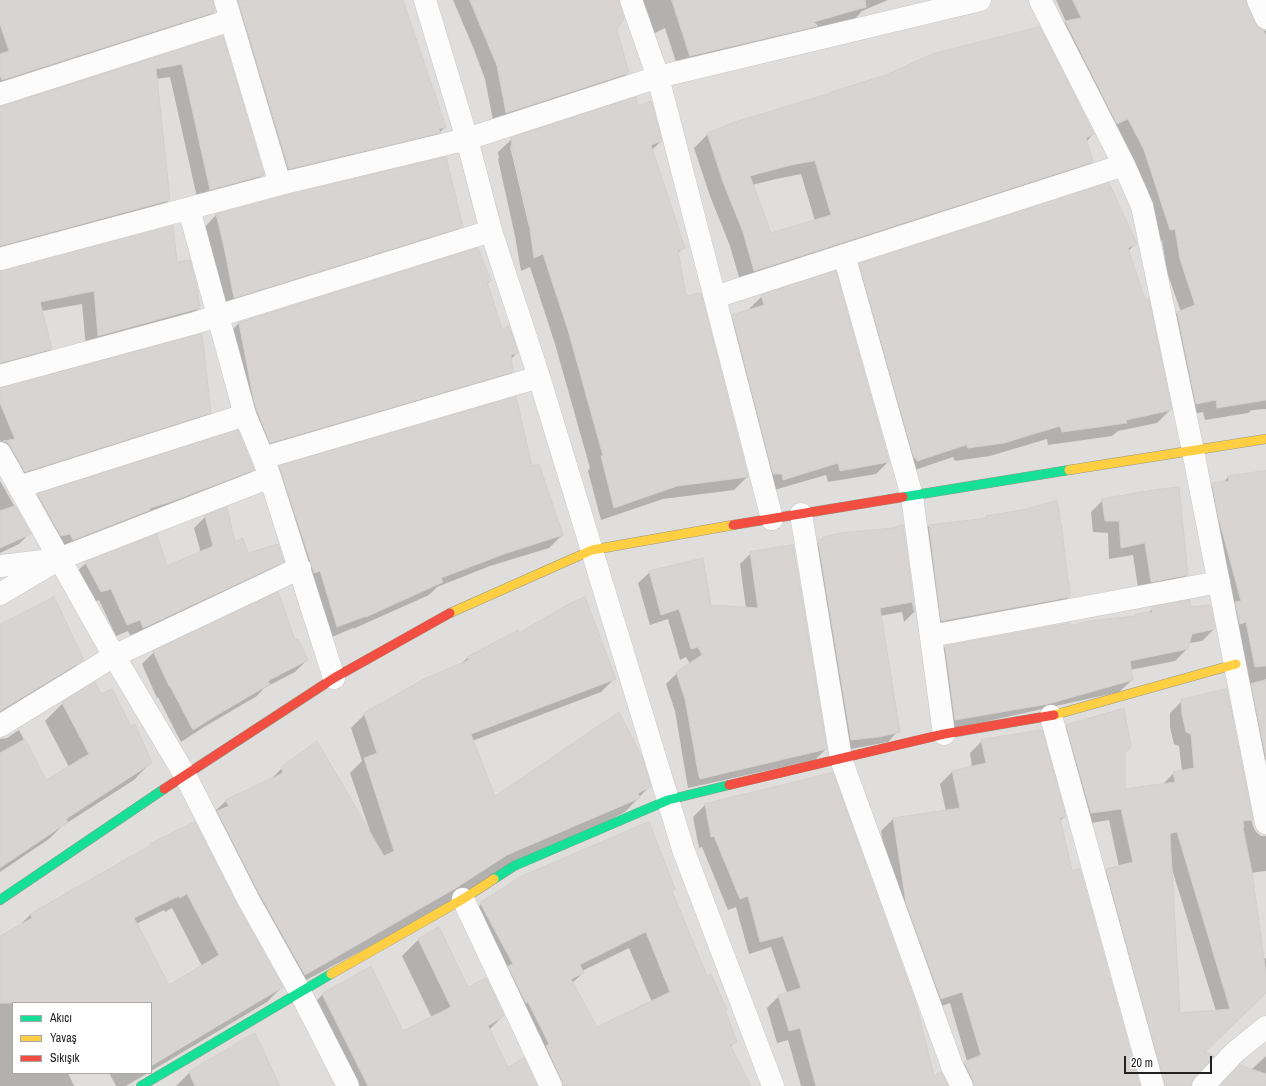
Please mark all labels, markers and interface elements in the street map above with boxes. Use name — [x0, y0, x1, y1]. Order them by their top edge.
legend — [12, 1002, 152, 1074]
text: Akıcı — [50, 1010, 72, 1026]
text: Yavaş — [50, 1030, 77, 1046]
scale bar — [1126, 1048, 1214, 1074]
text: Sıkışık — [50, 1050, 80, 1066]
text: 20 m — [1131, 1055, 1153, 1071]

